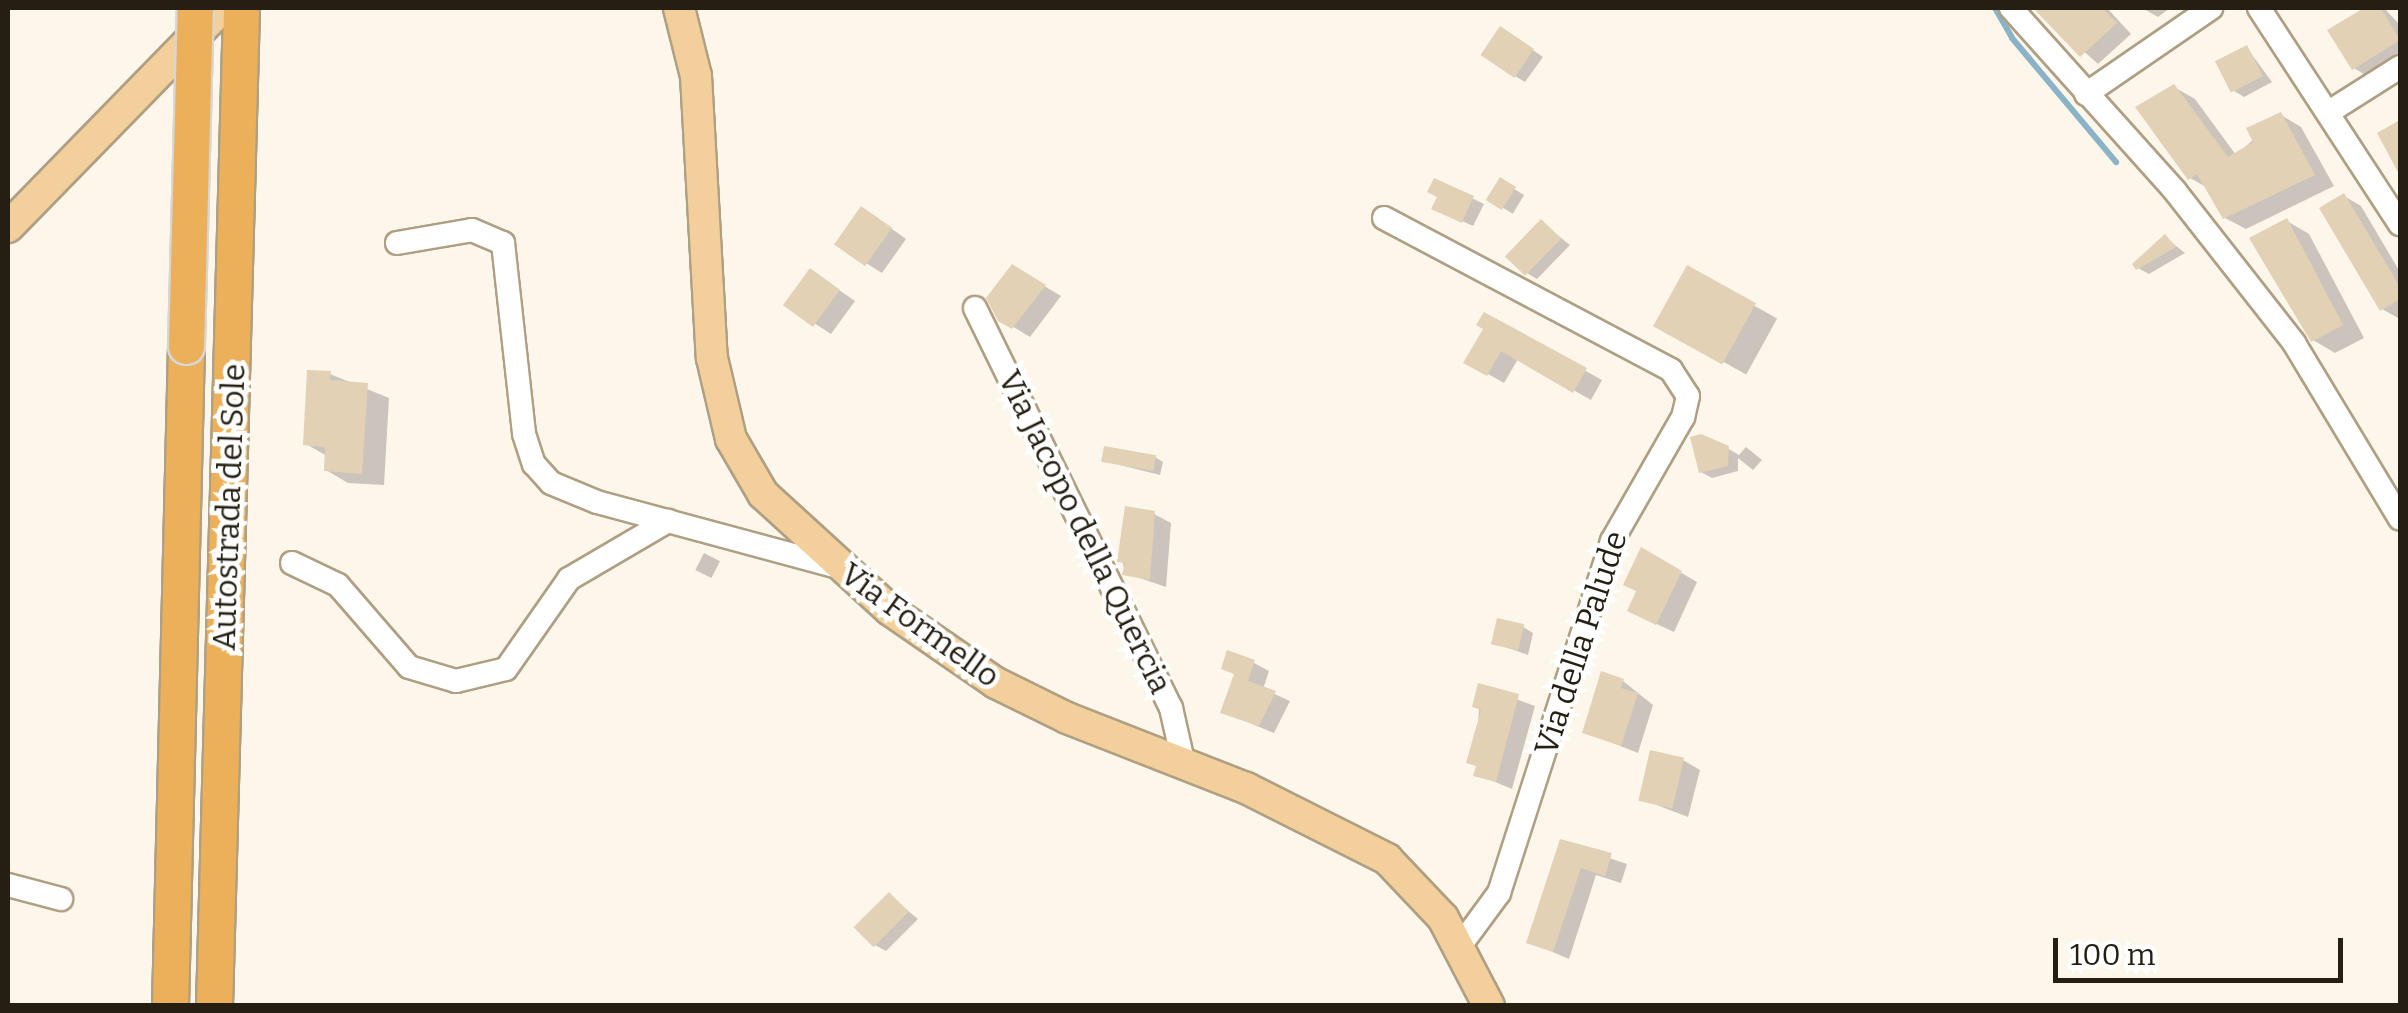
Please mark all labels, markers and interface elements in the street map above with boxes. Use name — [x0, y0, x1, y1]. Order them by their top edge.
street label: Autostrada del Sole — [205, 363, 253, 651]
street label: Via Jacopo della Quercia — [990, 364, 1180, 700]
street label: Via della Palude — [1527, 526, 1635, 760]
street label: Via Formello — [833, 554, 1007, 696]
scale bar — [2058, 918, 2348, 980]
text: 100 m — [2070, 937, 2155, 973]

